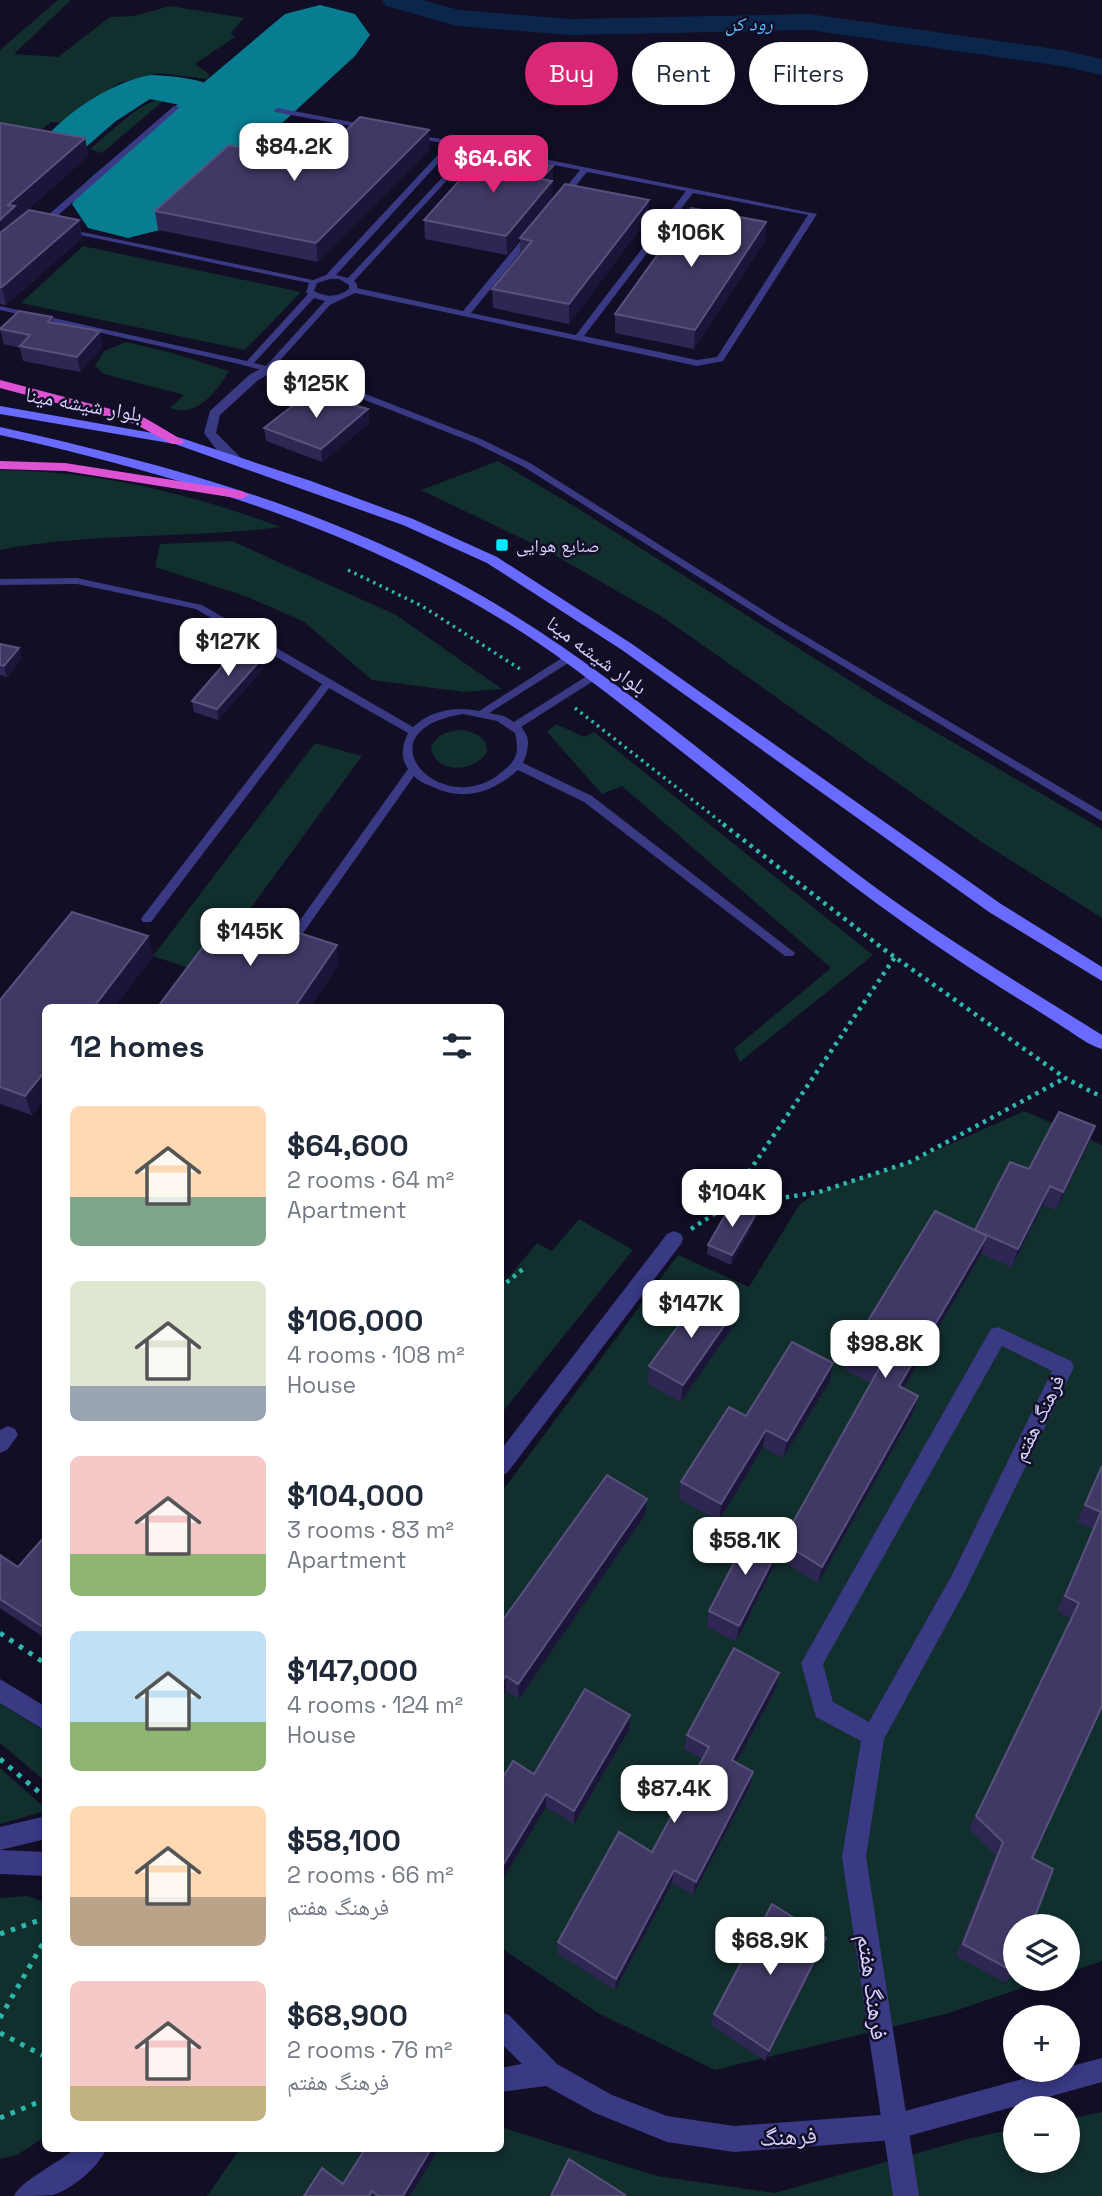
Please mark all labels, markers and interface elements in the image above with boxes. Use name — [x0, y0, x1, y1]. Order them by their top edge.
water label: رود کن — [725, 11, 773, 37]
chip: Buy — [525, 42, 618, 105]
chip: Rent — [632, 42, 735, 105]
chip: Filters — [749, 42, 868, 105]
pin: $84.2K — [237, 124, 351, 183]
text: $84.2K — [255, 131, 333, 161]
pin: $64.6K — [436, 136, 550, 195]
text: $64.6K — [454, 143, 532, 173]
pin: $106K — [642, 210, 740, 269]
text: $106K — [657, 217, 725, 247]
pin: $125K — [267, 360, 365, 420]
text: $125K — [283, 368, 349, 398]
street label: بلوار شیشه مینا — [24, 380, 144, 428]
place label: صنایع هوایی — [516, 534, 600, 558]
marker: صنایع هوایی — [494, 537, 510, 553]
street label: بلوار شیشه مینا — [541, 609, 653, 701]
pin: $127K — [179, 618, 277, 678]
text: $127K — [196, 626, 260, 656]
pin: $145K — [201, 908, 299, 968]
text: $145K — [216, 916, 284, 946]
text: 12 homes — [70, 1027, 205, 1066]
icon: filters — [438, 1027, 476, 1065]
text: $64,600 — [287, 1126, 409, 1165]
icon: home — [126, 1134, 210, 1218]
text: 2 rooms · 64 m² — [287, 1165, 454, 1195]
pin: $104K — [683, 1170, 781, 1229]
text: $104K — [698, 1177, 766, 1207]
text: Apartment — [287, 1195, 407, 1225]
pin: $147K — [642, 1280, 740, 1340]
text: $147K — [658, 1288, 724, 1318]
text: $106,000 — [287, 1301, 423, 1340]
icon: home — [126, 1309, 210, 1393]
pin: $98.8K — [828, 1320, 942, 1380]
text: $98.8K — [846, 1328, 924, 1358]
text: 4 rooms · 108 m² — [287, 1340, 465, 1370]
text: House — [287, 1370, 356, 1400]
street label: فرهنگ هفتم — [1005, 1370, 1071, 1466]
text: $104,000 — [287, 1476, 424, 1515]
icon: home — [126, 1484, 210, 1568]
text: 3 rooms · 83 m² — [287, 1515, 454, 1545]
pin: $58.1K — [688, 1518, 802, 1577]
text: $58.1K — [709, 1525, 781, 1555]
text: Apartment — [287, 1545, 407, 1575]
text: $147,000 — [287, 1651, 418, 1690]
icon: home — [126, 1659, 210, 1743]
text: 4 rooms · 124 m² — [287, 1690, 463, 1720]
text: House — [287, 1720, 356, 1750]
pin: $87.4K — [617, 1766, 731, 1825]
text: $87.4K — [637, 1773, 711, 1803]
text: $58,100 — [287, 1821, 401, 1860]
icon: home — [126, 1834, 210, 1918]
text: 2 rooms · 66 m² — [287, 1860, 454, 1890]
text: فرهنگ هفتم — [287, 1892, 389, 1922]
map controls — [1003, 1914, 1080, 2173]
button: layers — [1003, 1914, 1080, 1991]
pin: $68.9K — [713, 1918, 827, 1977]
text: $68.9K — [731, 1925, 809, 1955]
street label: فرهنگ هفتم — [849, 1932, 896, 2042]
text: $68,900 — [287, 1996, 408, 2035]
button: + — [1003, 2005, 1080, 2082]
icon: home — [126, 2009, 210, 2093]
text: 2 rooms · 76 m² — [287, 2035, 452, 2065]
text: فرهنگ هفتم — [287, 2067, 389, 2097]
button: − — [1003, 2096, 1080, 2173]
street label: فرهنگ — [758, 2119, 818, 2153]

